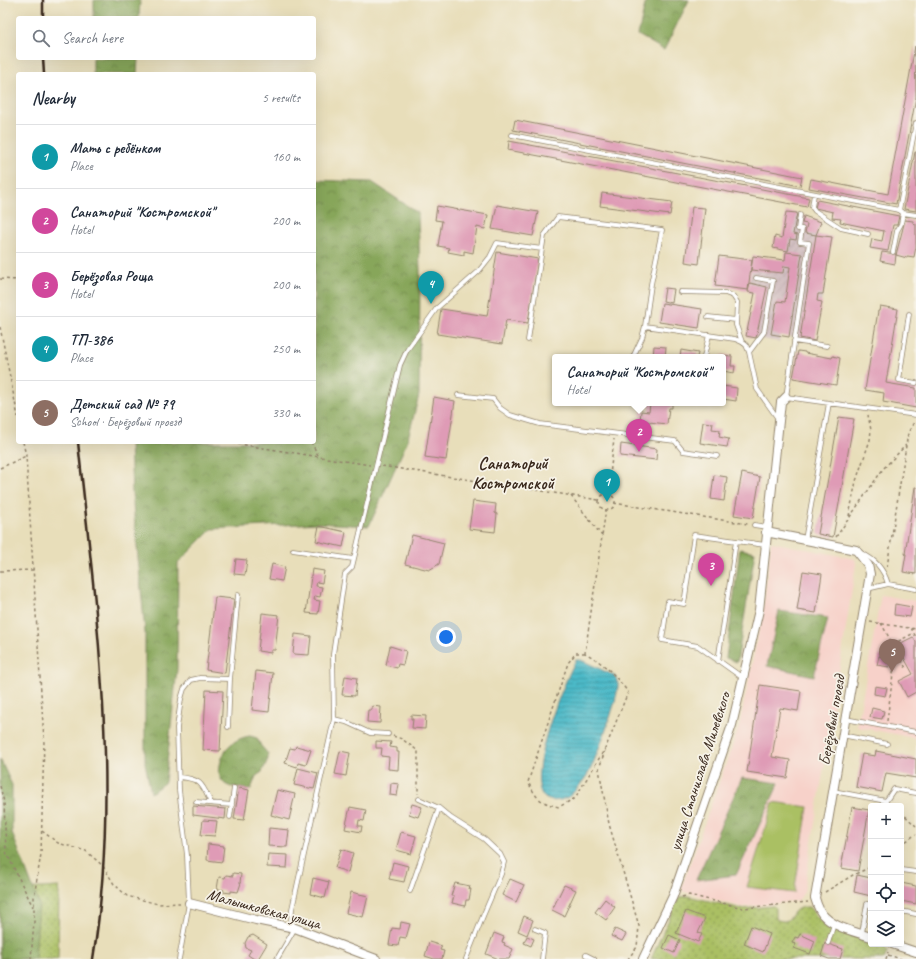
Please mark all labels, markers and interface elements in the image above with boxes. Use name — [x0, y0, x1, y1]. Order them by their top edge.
search box — [16, 16, 316, 60]
icon: search — [30, 27, 52, 49]
text: Search here — [62, 29, 123, 48]
text: Nearby — [32, 88, 75, 109]
text: 5 results — [262, 90, 300, 106]
text: Мать с ребёнком — [70, 139, 160, 158]
text: 1 — [42, 149, 48, 165]
text: 160 m — [272, 149, 300, 165]
text: Place — [70, 158, 93, 174]
text: Санаторий "Костромской" — [70, 203, 214, 222]
text: 2 — [42, 213, 48, 229]
text: 200 m — [272, 213, 300, 229]
text: Hotel — [70, 222, 93, 238]
text: Берёзовая Роща — [70, 267, 153, 286]
pin: 4 — [418, 271, 444, 304]
text: 3 — [42, 277, 48, 293]
text: 200 m — [272, 277, 300, 293]
text: Hotel — [70, 286, 93, 302]
text: ТП-386 — [70, 331, 112, 350]
text: 4 — [42, 341, 48, 357]
text: 250 m — [272, 341, 300, 357]
text: Place — [70, 350, 93, 366]
popup — [552, 354, 726, 406]
text: Санаторий "Костромской" — [567, 363, 711, 382]
text: Hotel — [567, 382, 589, 398]
text: Детский сад № 79 — [70, 395, 174, 414]
text: 5 — [42, 405, 48, 421]
text: 330 m — [272, 405, 300, 421]
text: School · Берёзовый проезд — [70, 414, 181, 430]
pin: 2 — [626, 419, 652, 452]
district label: Санаторий Костромской — [472, 453, 556, 494]
pin: 1 — [594, 469, 620, 502]
pin: 3 — [698, 553, 724, 586]
your location — [436, 627, 456, 647]
pin: 5 — [879, 639, 905, 672]
street label: Берёзовый проезд — [814, 672, 850, 767]
street label: улица Станислава Милевского — [665, 687, 736, 854]
map controls — [868, 803, 904, 947]
button: + — [868, 803, 904, 839]
button: − — [868, 839, 904, 875]
button: locate — [868, 875, 904, 911]
street label: Малышковская улица — [205, 884, 324, 934]
button: layers — [868, 911, 904, 947]

